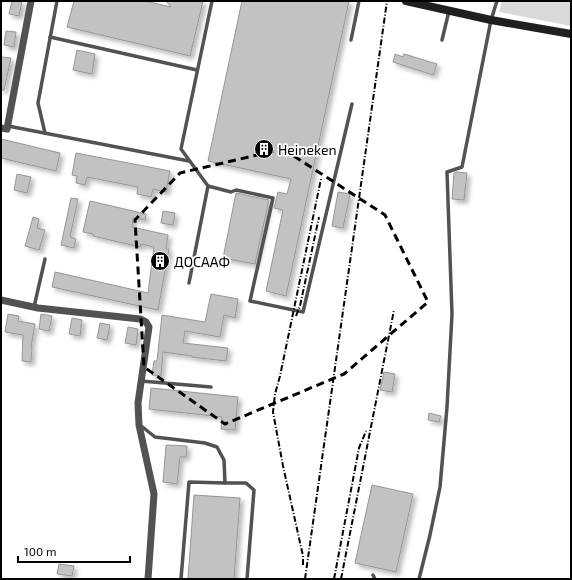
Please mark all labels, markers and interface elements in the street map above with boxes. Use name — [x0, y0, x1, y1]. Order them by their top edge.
building icon: Heineken — [253, 138, 275, 160]
place label: Heineken — [278, 141, 337, 158]
building icon: ДОСААФ — [149, 250, 171, 272]
place label: ДОСААФ — [174, 253, 230, 270]
scale bar — [18, 538, 130, 564]
text: 100 m — [24, 544, 56, 558]

